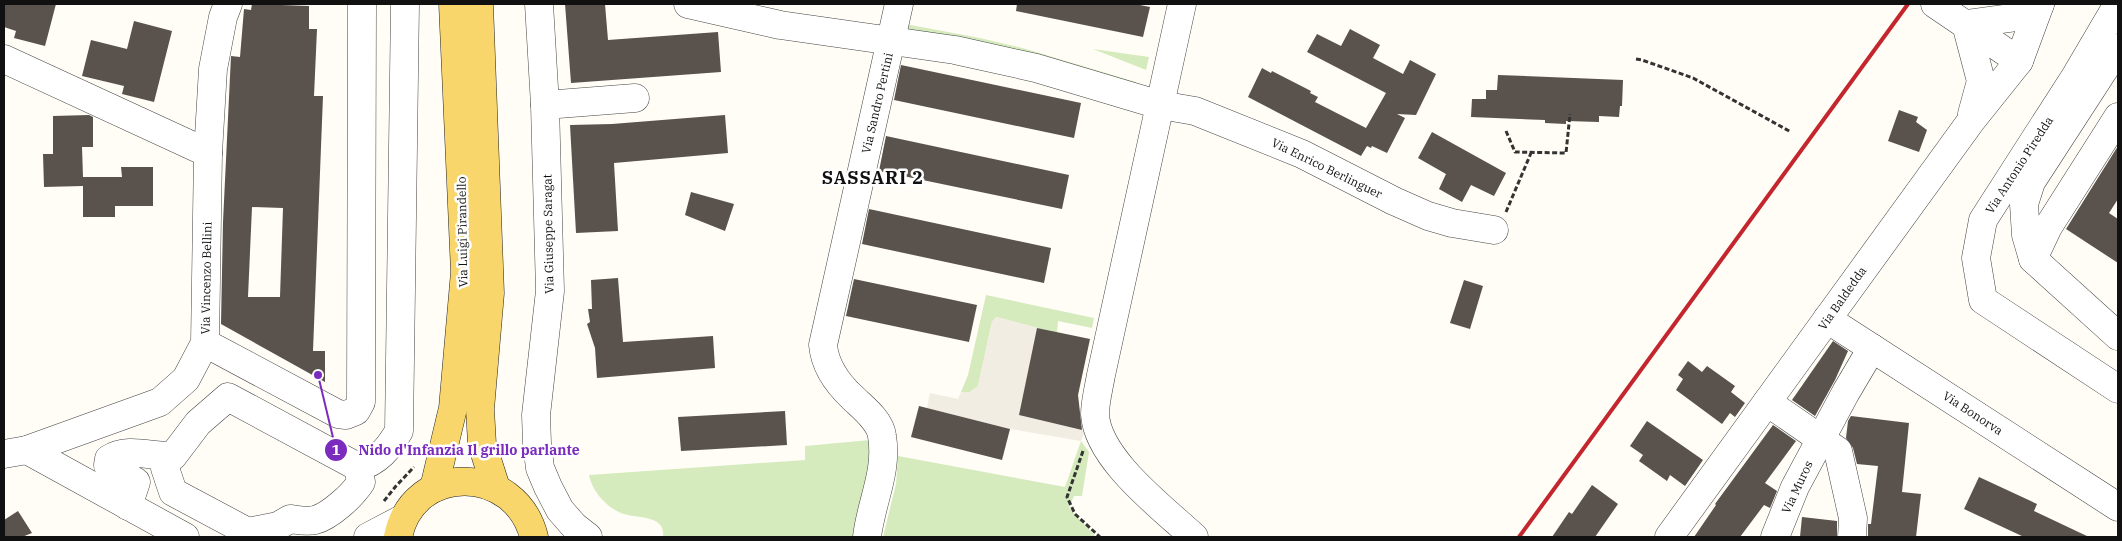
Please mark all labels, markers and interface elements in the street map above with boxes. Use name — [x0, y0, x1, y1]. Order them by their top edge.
street label: Via Sandro Pertini — [858, 51, 896, 155]
street label: Via Antonio Piredda — [1982, 113, 2056, 216]
street label: Via Enrico Berlinguer — [1269, 135, 1385, 202]
district label: SASSARI 2 — [822, 166, 924, 189]
street label: Via Giuseppe Saragat — [539, 174, 557, 294]
street label: Via Luigi Pirandello — [454, 176, 470, 287]
street label: Via Vincenzo Bellini — [198, 221, 214, 334]
street label: Via Baldedda — [1815, 263, 1870, 333]
street label: Via Bonorva — [1940, 388, 2006, 438]
callout: Nido d'Infanzia Il grillo parlante — [323, 435, 589, 464]
text: 1 — [331, 440, 341, 459]
text: Nido d'Infanzia Il grillo parlante — [358, 441, 580, 459]
street label: Via Muros — [1778, 458, 1816, 516]

